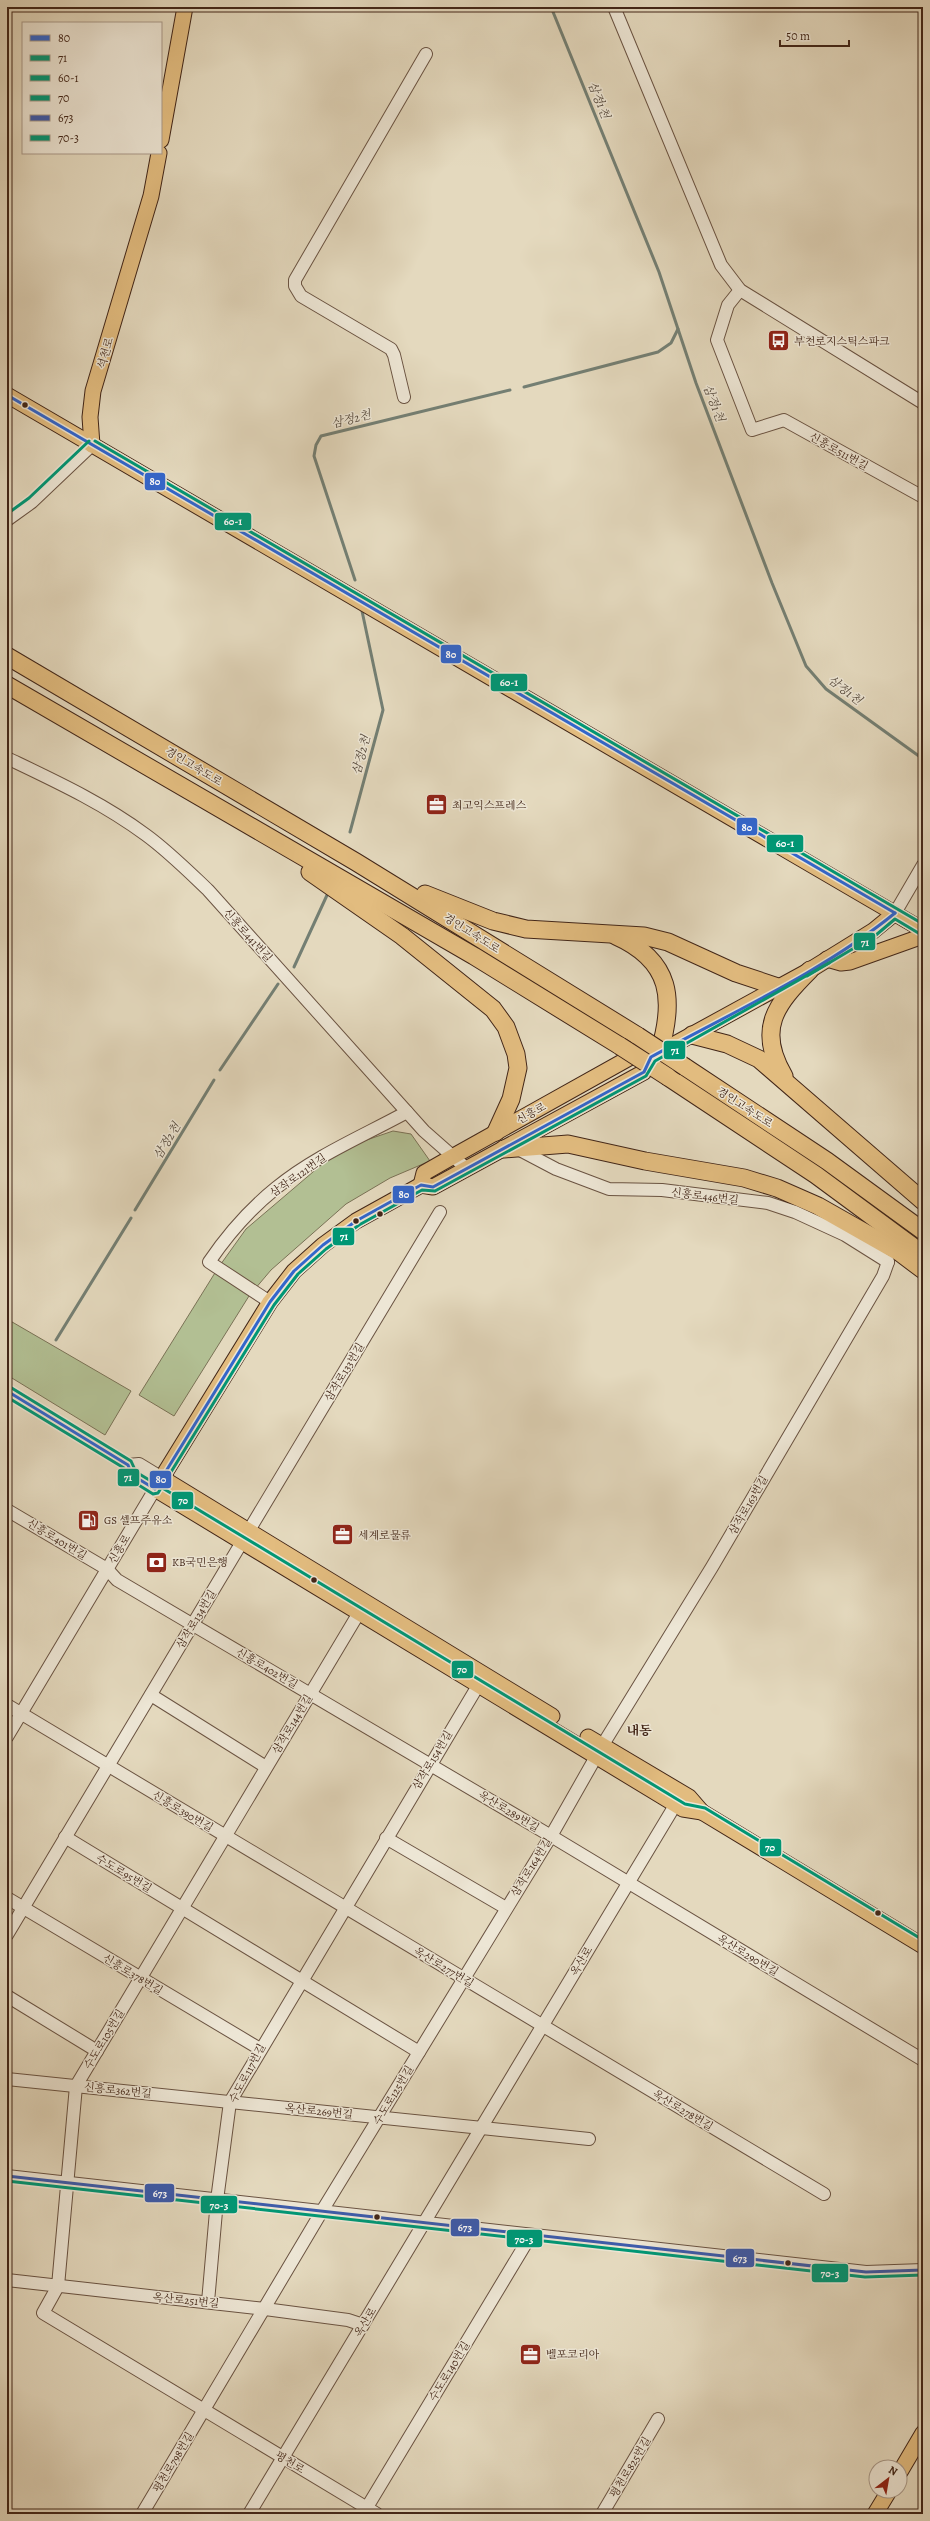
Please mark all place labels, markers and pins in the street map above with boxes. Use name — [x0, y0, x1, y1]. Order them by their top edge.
bus stop icon: 부천로지스틱스파크 — [766, 328, 792, 354]
place label: 부천로지스틱스파크 — [794, 334, 890, 349]
unlabelled marker — [20, 400, 30, 410]
office icon: 최고익스프레스 — [423, 792, 449, 818]
place label: 최고익스프레스 — [452, 798, 527, 813]
unlabelled marker — [375, 1209, 385, 1219]
unlabelled marker — [351, 1216, 361, 1226]
fuel station icon: GS 셀프주유소 — [76, 1507, 102, 1533]
place label: GS 셀프주유소 — [104, 1513, 173, 1528]
office icon: 세계로물류 — [329, 1522, 355, 1548]
place label: 세계로물류 — [358, 1528, 412, 1543]
bank icon: KB국민은행 — [143, 1549, 169, 1575]
place label: KB국민은행 — [172, 1555, 228, 1570]
unlabelled marker — [309, 1575, 319, 1585]
unlabelled marker — [873, 1908, 883, 1918]
unlabelled marker — [372, 2212, 382, 2222]
unlabelled marker — [783, 2258, 793, 2268]
office icon: 벨포코리아 — [517, 2341, 543, 2367]
place label: 벨포코리아 — [546, 2347, 600, 2362]

